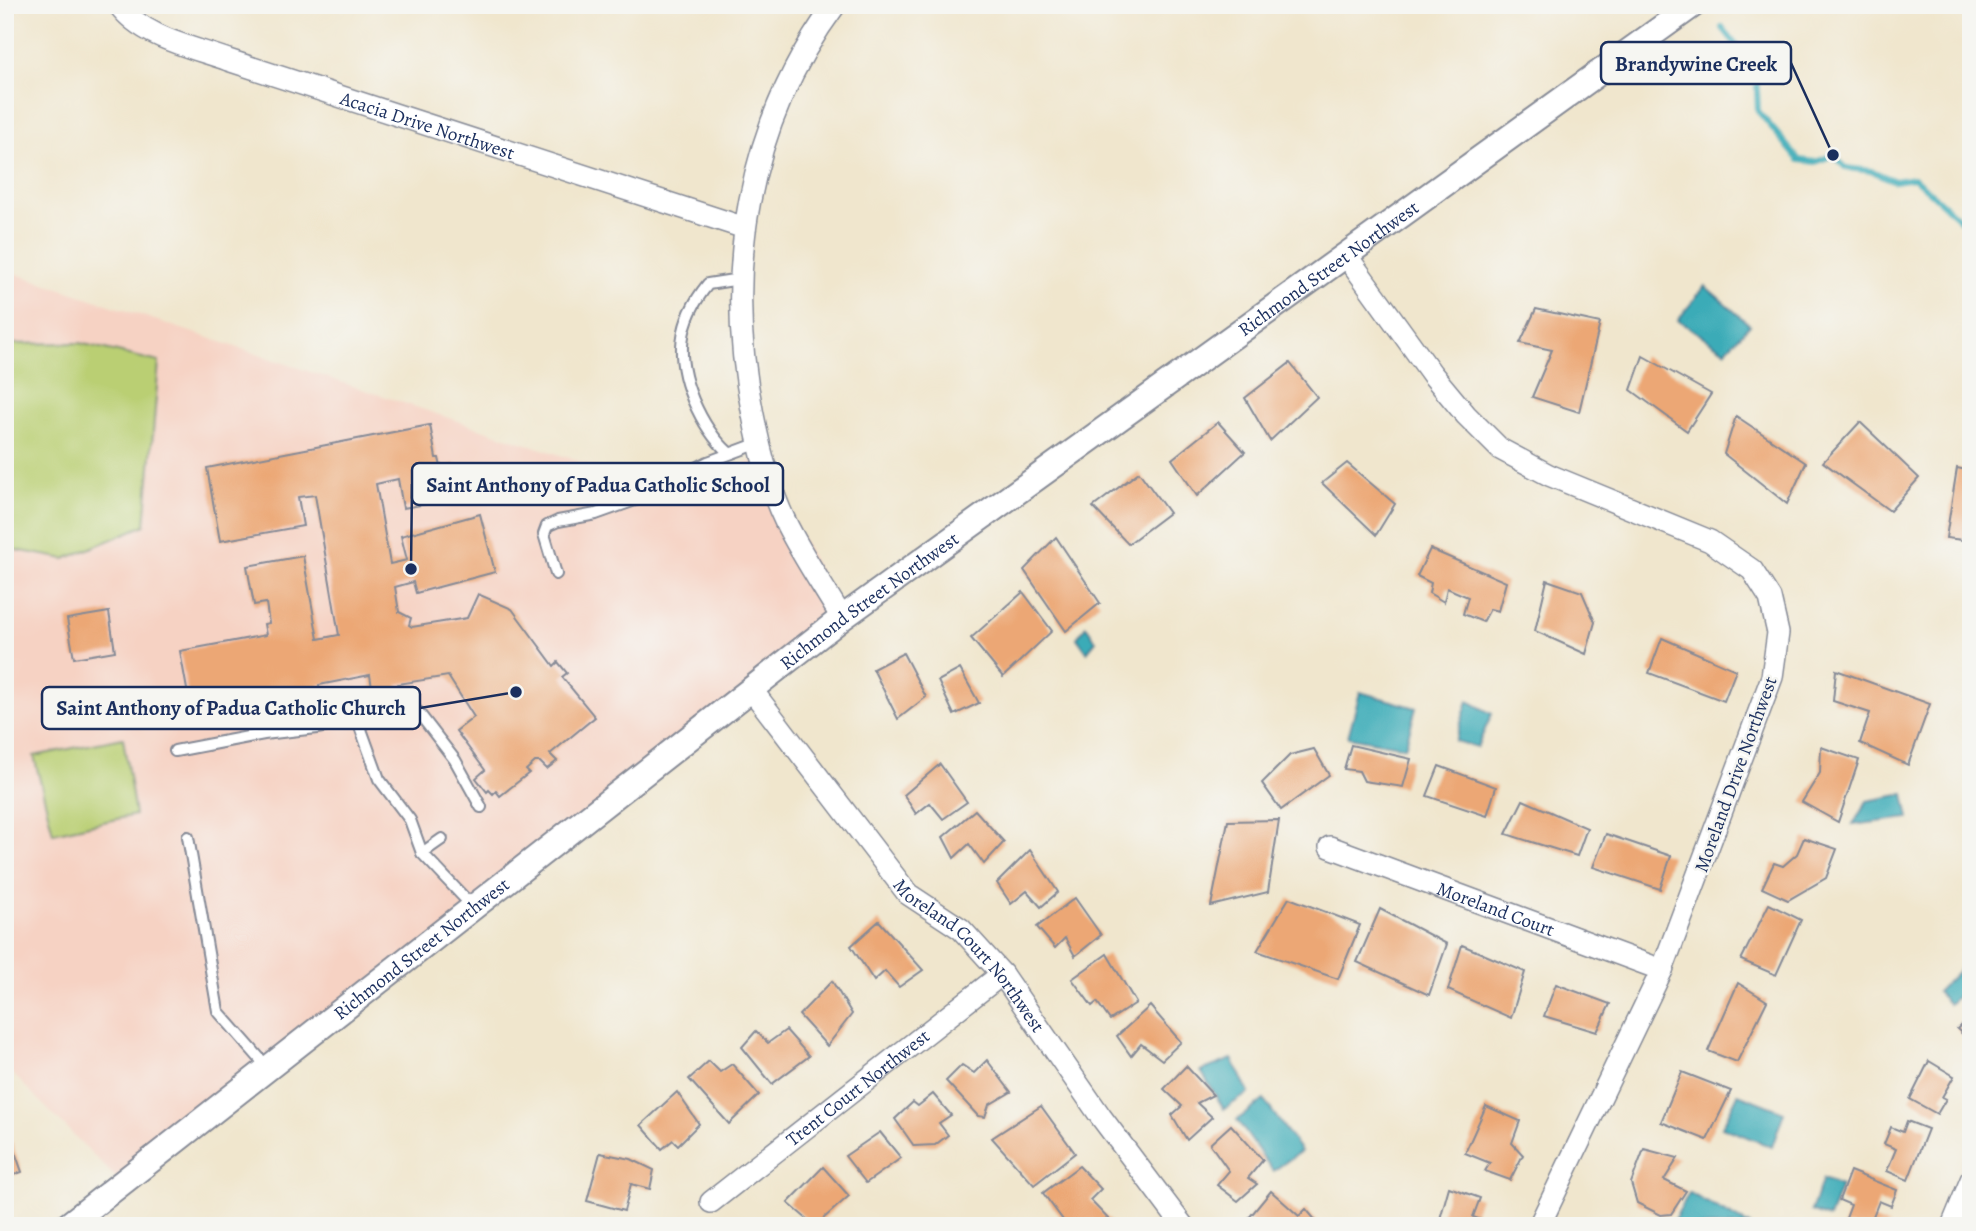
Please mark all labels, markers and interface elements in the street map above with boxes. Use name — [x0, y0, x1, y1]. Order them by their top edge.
callout: Brandywine Creek — [1601, 42, 1791, 84]
text: Brandywine Creek — [1615, 50, 1777, 78]
street label: Acacia Drive Northwest — [336, 85, 518, 166]
street label: Richmond Street Northwest — [1233, 195, 1424, 343]
callout: Saint Anthony of Padua Catholic School — [412, 463, 783, 505]
text: Saint Anthony of Padua Catholic School — [426, 471, 770, 499]
street label: Richmond Street Northwest — [774, 526, 964, 676]
street label: Moreland Drive Northwest — [1688, 673, 1783, 876]
callout: Saint Anthony of Padua Catholic Church — [42, 687, 420, 729]
text: Saint Anthony of Padua Catholic Church — [56, 694, 406, 722]
street label: Richmond Street Northwest — [328, 872, 515, 1026]
street label: Moreland Court Northwest — [887, 873, 1050, 1038]
street label: Moreland Court — [1433, 876, 1558, 943]
street label: Trent Court Northwest — [781, 1024, 935, 1153]

